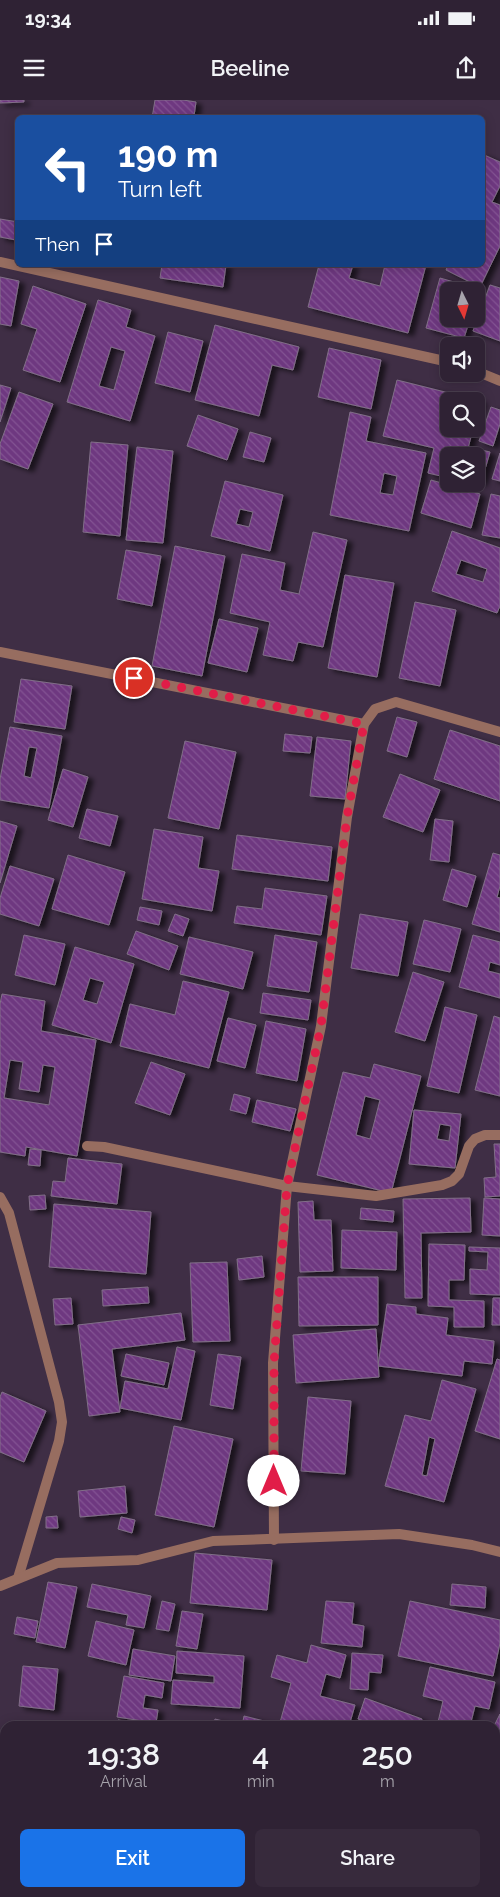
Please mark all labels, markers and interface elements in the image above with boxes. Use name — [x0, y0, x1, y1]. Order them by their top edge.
text: 19:34 — [25, 7, 72, 29]
icon: menu — [20, 54, 48, 82]
icon: share — [452, 54, 480, 82]
text: Beeline — [210, 55, 290, 81]
text: 190 m — [118, 134, 218, 175]
icon: left — [35, 135, 100, 200]
text: Turn left — [118, 176, 202, 202]
icon: arrive — [90, 230, 118, 258]
text: Then — [35, 233, 80, 255]
north arrow — [440, 282, 485, 328]
map controls — [440, 282, 485, 492]
button: sound — [440, 337, 485, 382]
button: search — [440, 392, 485, 437]
button: layers — [440, 447, 485, 492]
pin — [113, 657, 155, 699]
icon: arrive — [120, 664, 148, 692]
position arrow — [247, 1454, 299, 1506]
text: 19:38 — [87, 1737, 160, 1772]
text: 4 — [252, 1737, 269, 1772]
text: 250 — [362, 1737, 413, 1772]
text: Arrival — [100, 1772, 147, 1791]
text: min — [247, 1772, 275, 1791]
text: m — [380, 1772, 395, 1791]
button: Exit — [20, 1829, 245, 1887]
button: Share — [255, 1829, 480, 1887]

